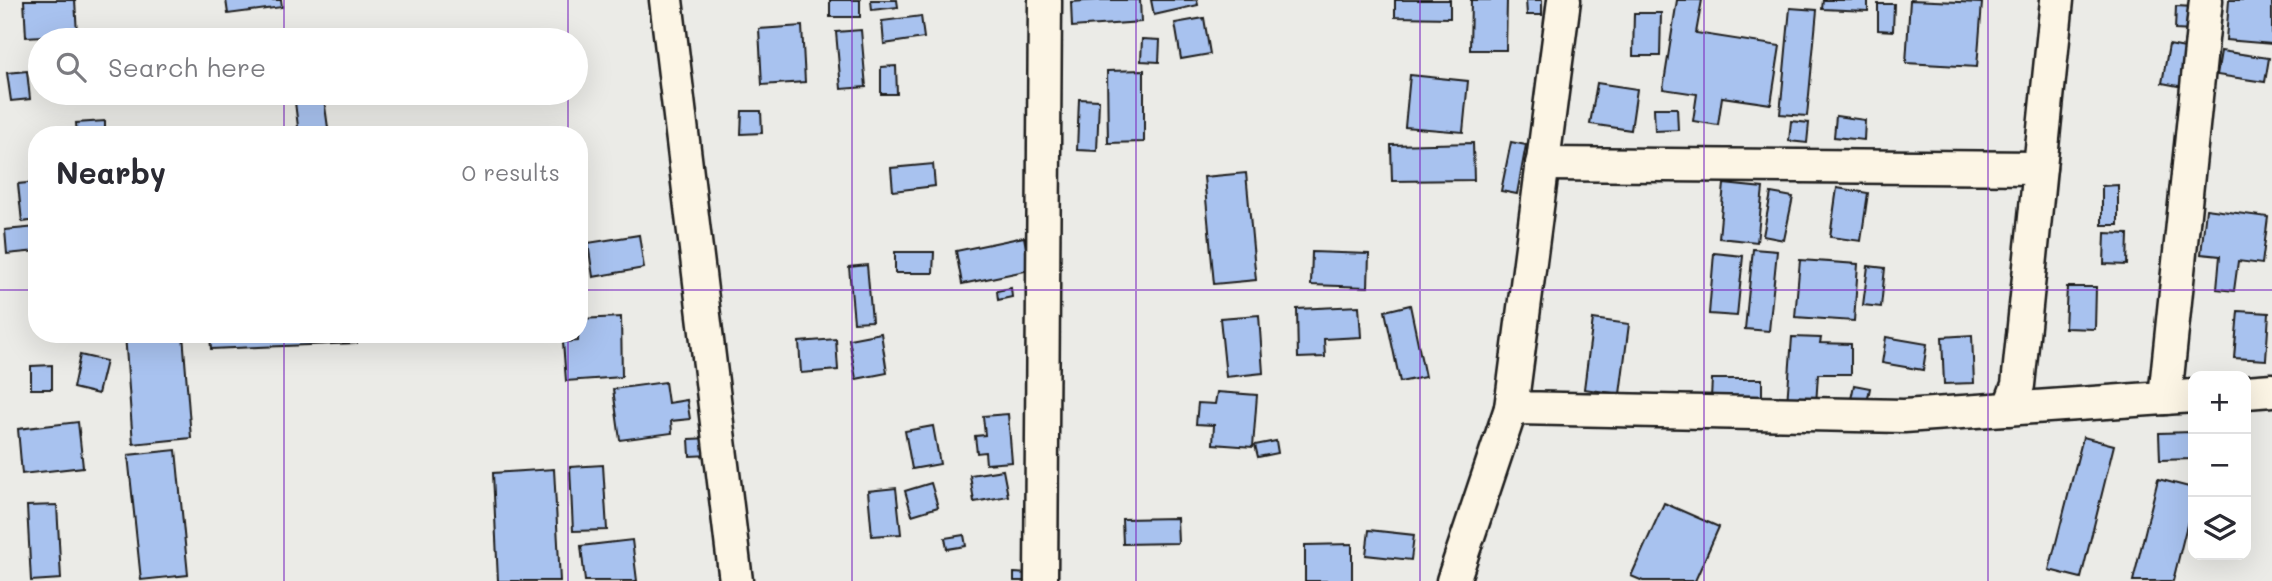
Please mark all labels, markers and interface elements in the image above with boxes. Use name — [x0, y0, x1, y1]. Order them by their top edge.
search box — [28, 28, 588, 105]
icon: search — [52, 48, 90, 86]
text: Search here — [108, 50, 266, 84]
text: Nearby — [56, 152, 166, 192]
text: 0 results — [462, 157, 560, 187]
map controls — [2188, 371, 2251, 560]
button: + — [2188, 371, 2251, 434]
button: − — [2188, 434, 2251, 497]
button: layers — [2188, 497, 2251, 560]

